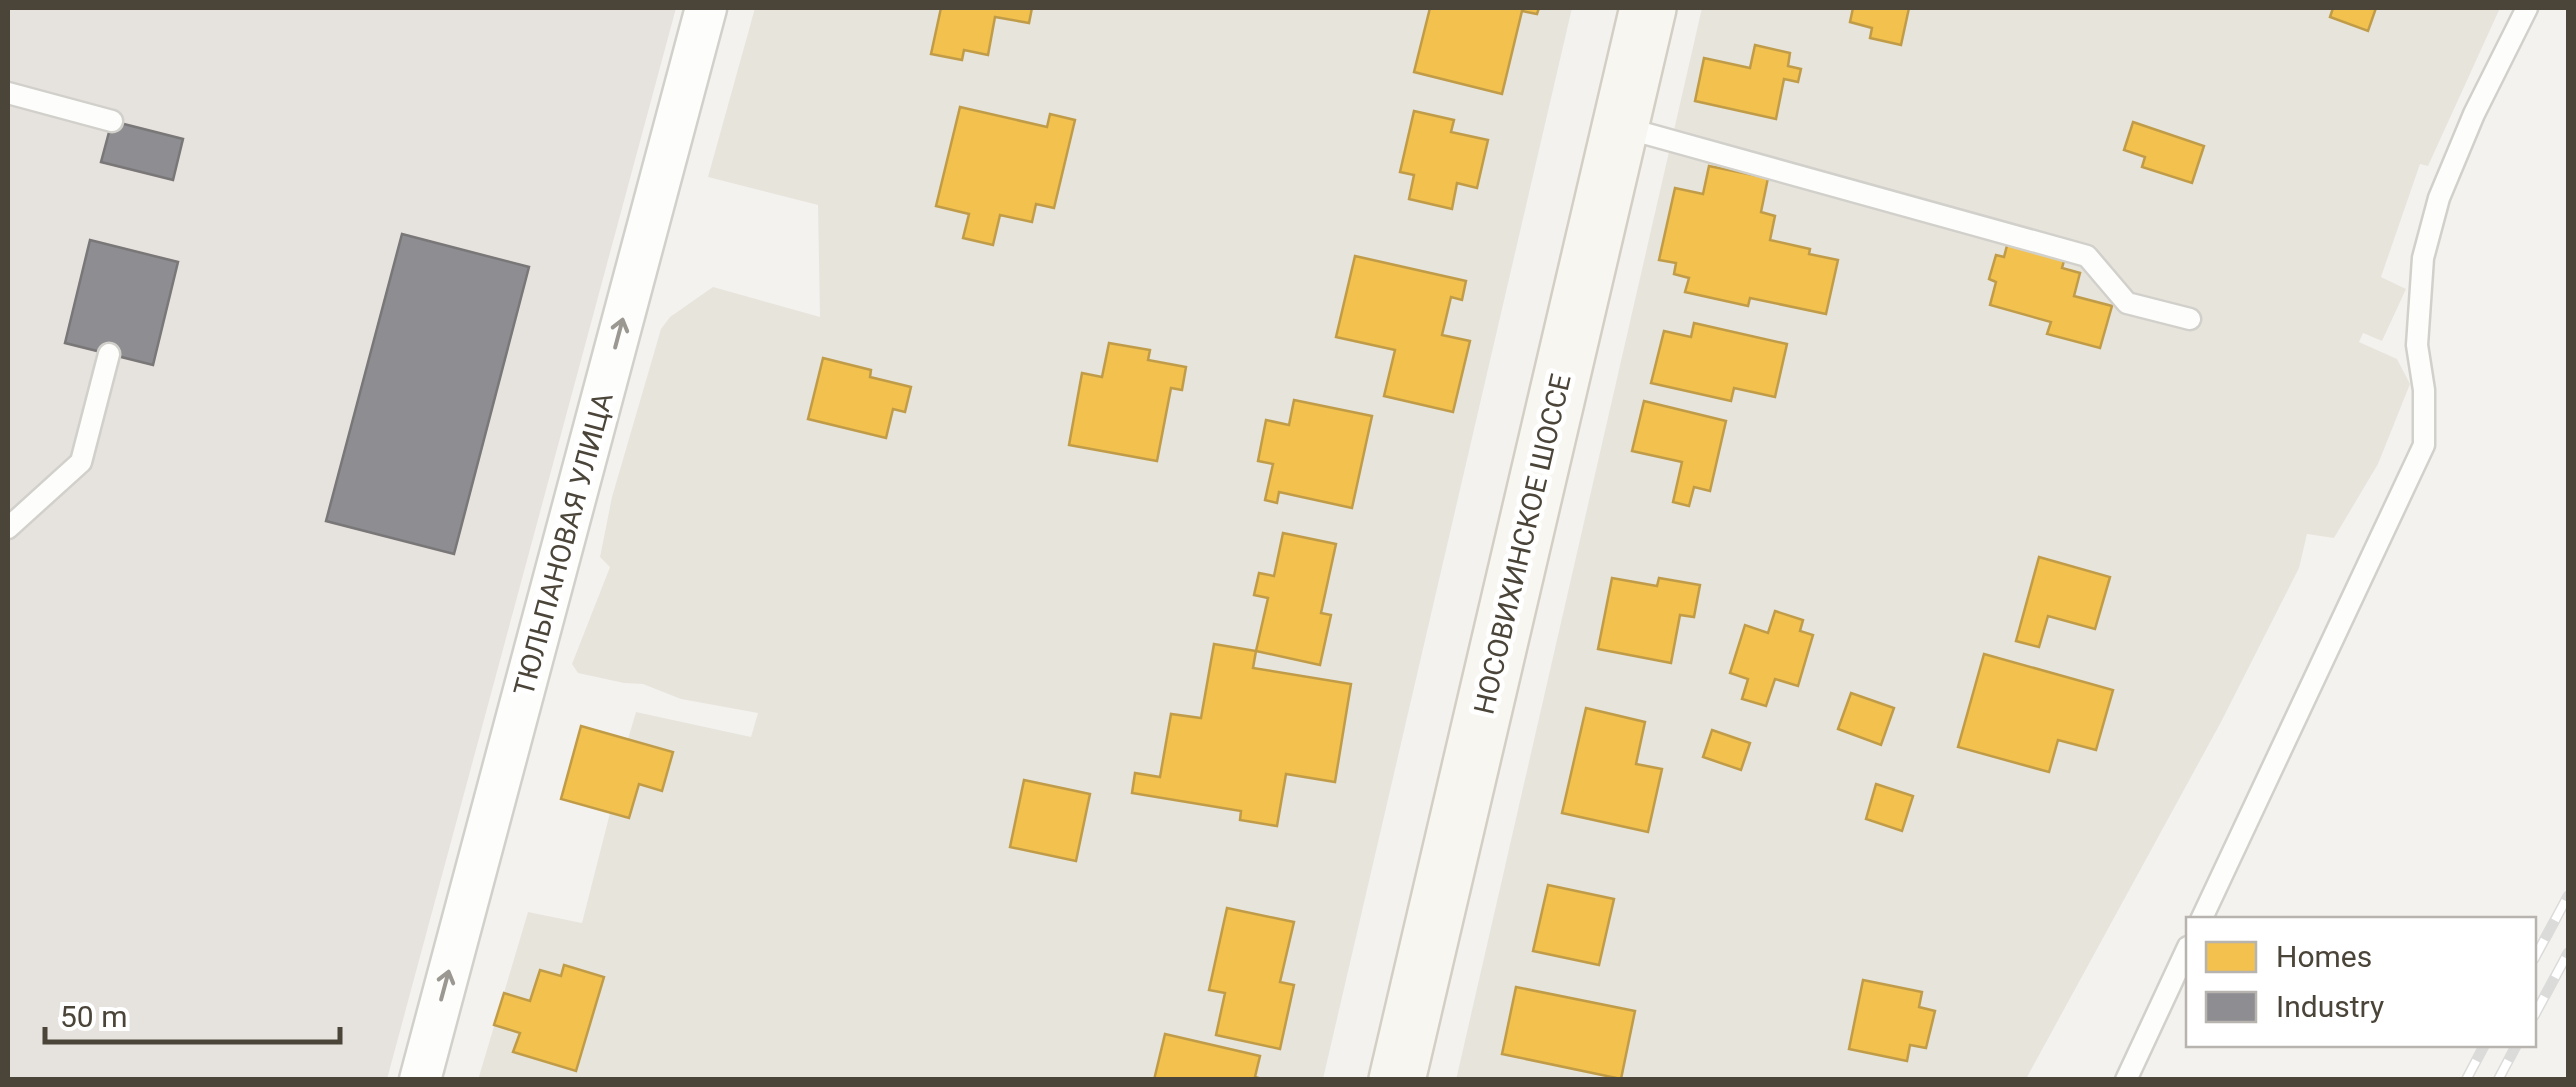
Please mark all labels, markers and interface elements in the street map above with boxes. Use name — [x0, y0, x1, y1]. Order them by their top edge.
one-way arrow — [611, 318, 630, 349]
street label: НОСОВИХИНСКОЕ ШОССЕ — [1467, 371, 1578, 717]
street label: ТЮЛЬПАНОВАЯ УЛИЦА — [507, 389, 620, 699]
legend — [2186, 917, 2536, 1047]
text: Homes — [2276, 939, 2372, 974]
one-way arrow — [437, 970, 456, 1001]
scale bar — [45, 982, 340, 1044]
text: Industry — [2276, 989, 2384, 1024]
text: 50 m — [60, 999, 127, 1034]

